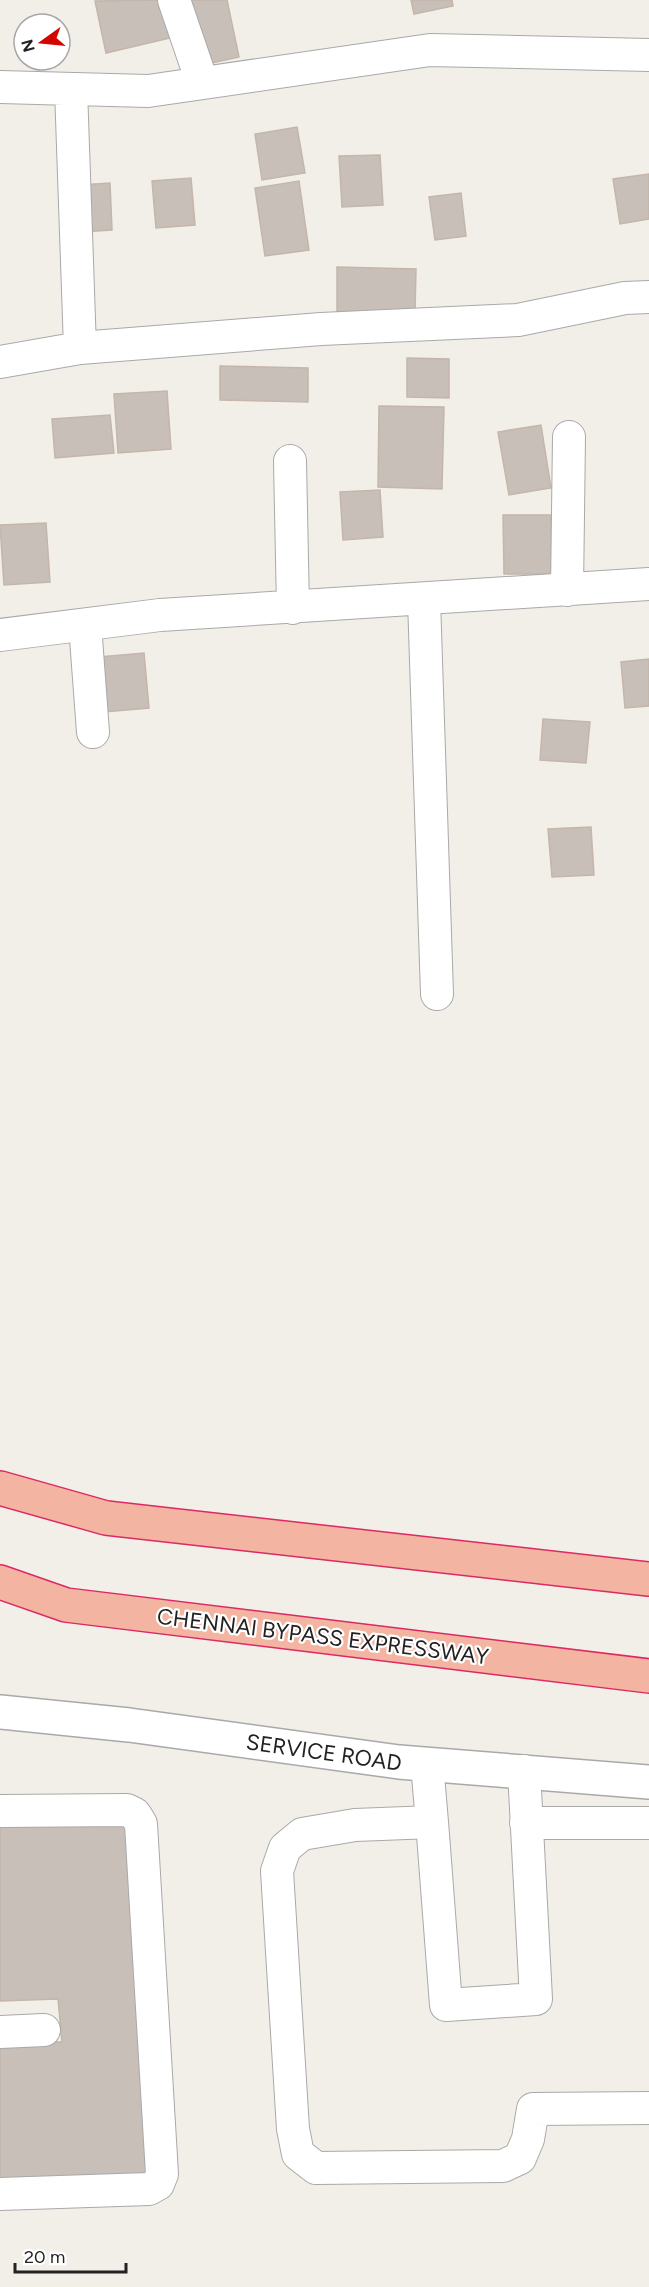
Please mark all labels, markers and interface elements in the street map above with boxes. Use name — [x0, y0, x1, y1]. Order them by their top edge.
north arrow — [12, 12, 72, 72]
text: N — [17, 37, 39, 54]
street label: CHENNAI BYPASS EXPRESSWAY — [156, 1603, 491, 1670]
street label: SERVICE ROAD — [244, 1728, 403, 1777]
scale bar — [15, 2236, 126, 2274]
text: 20 m — [24, 2246, 65, 2268]

